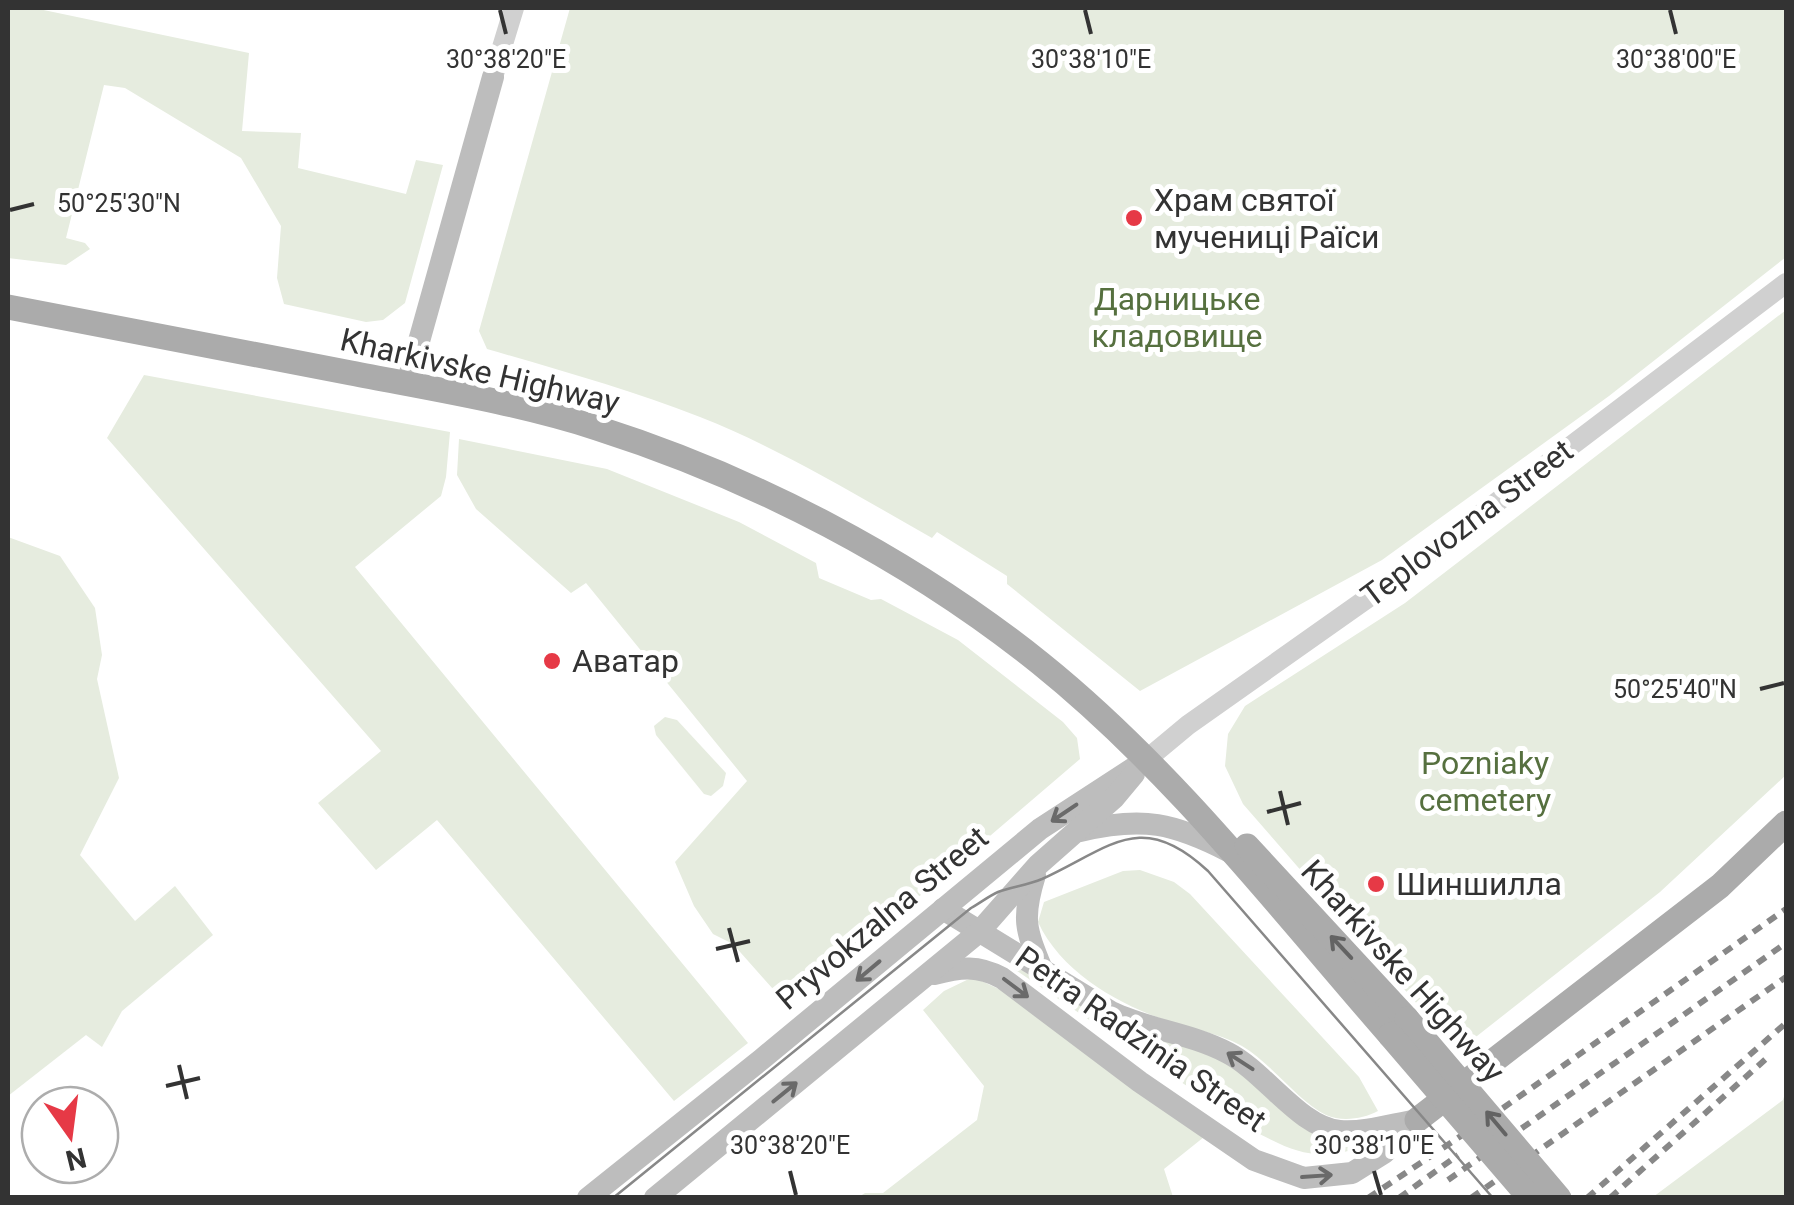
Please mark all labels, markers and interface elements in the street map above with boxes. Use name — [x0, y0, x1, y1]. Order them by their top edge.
text: 30°38'20"E — [446, 45, 566, 74]
text: 30°38'10"E — [1031, 45, 1151, 74]
text: 30°38'00"E — [1616, 45, 1736, 74]
place label: Храм святої мучениці Раїси — [1154, 181, 1379, 256]
text: 50°25'30"N — [57, 189, 181, 218]
marker: Храм святої мучениці Раїси — [1123, 207, 1145, 229]
park label: Дарницьке кладовище — [1091, 280, 1263, 355]
street label: Kharkivske Highway — [337, 320, 623, 422]
street label: Teplovozna Street — [1354, 431, 1580, 615]
place label: Аватар — [572, 642, 679, 680]
marker: Аватар — [541, 650, 563, 672]
text: 50°25'40"N — [1613, 675, 1737, 704]
park label: Pozniaky cemetery — [1419, 744, 1551, 819]
one-way arrow — [1050, 802, 1078, 823]
street label: Pryvokzalna Street — [768, 818, 996, 1018]
street label: Kharkivske Highway — [1293, 852, 1513, 1090]
place label: Шиншилла — [1396, 865, 1562, 903]
marker: Шиншилла — [1365, 873, 1387, 895]
one-way arrow — [1329, 936, 1353, 960]
street label: Petra Radzinia Street — [1008, 938, 1274, 1140]
one-way arrow — [856, 959, 881, 982]
one-way arrow — [1002, 978, 1029, 999]
one-way arrow — [1226, 1051, 1255, 1071]
one-way arrow — [772, 1081, 798, 1103]
north arrow — [20, 1085, 120, 1185]
one-way arrow — [1485, 1111, 1507, 1137]
text: 30°38'20"E — [730, 1131, 850, 1160]
text: 30°38'10"E — [1314, 1131, 1434, 1160]
text: N — [62, 1140, 90, 1177]
one-way arrow — [1301, 1166, 1333, 1185]

